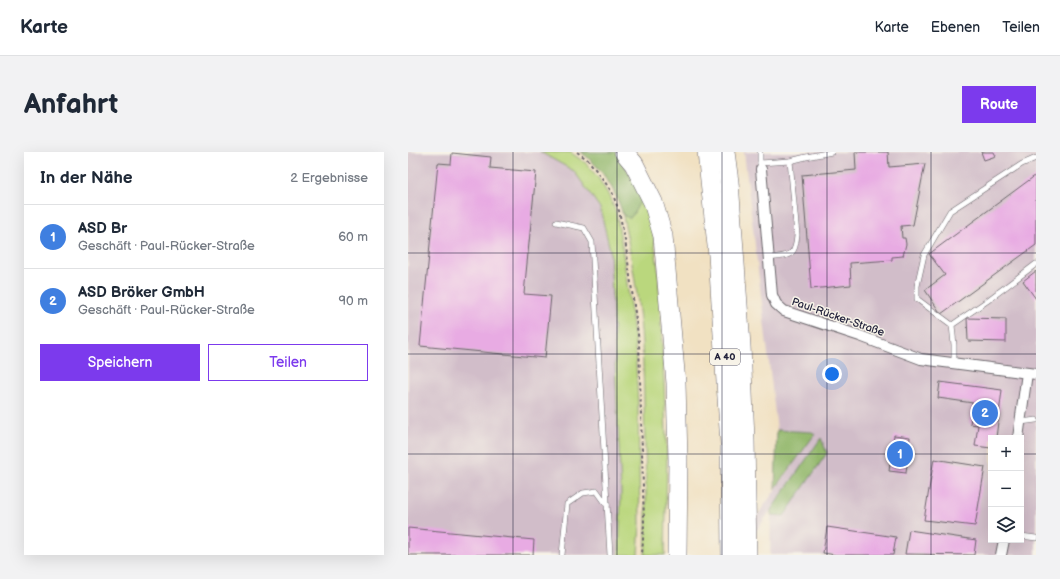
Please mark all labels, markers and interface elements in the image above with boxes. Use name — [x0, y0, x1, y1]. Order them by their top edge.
text: Karte — [20, 16, 68, 39]
text: Karte — [875, 19, 909, 36]
text: Ebenen — [931, 19, 980, 36]
text: Teilen — [1002, 19, 1040, 36]
button: Route — [962, 86, 1036, 123]
text: Anfahrt — [24, 88, 118, 121]
text: In der Nähe — [40, 168, 133, 188]
text: 2 Ergebnisse — [290, 170, 368, 186]
text: ASD Br — [78, 219, 127, 238]
text: 1 — [50, 229, 56, 245]
text: 60 m — [338, 229, 368, 245]
text: Geschäft · Paul-Rücker-Straße — [78, 238, 255, 254]
text: ASD Bröker GmbH — [78, 283, 205, 302]
text: 2 — [49, 293, 57, 309]
text: 90 m — [339, 293, 368, 309]
street label: Paul-Rücker-Straße — [790, 295, 887, 339]
text: Geschäft · Paul-Rücker-Straße — [78, 302, 255, 318]
button: Speichern — [40, 344, 200, 381]
button: Teilen — [208, 344, 368, 381]
road number: A 40 — [710, 349, 740, 365]
your location — [822, 364, 842, 384]
pin: 2 — [972, 398, 998, 428]
map controls — [988, 435, 1024, 543]
button: + — [988, 435, 1024, 471]
pin: 1 — [887, 439, 913, 469]
button: − — [988, 471, 1024, 507]
button: layers — [988, 507, 1024, 543]

